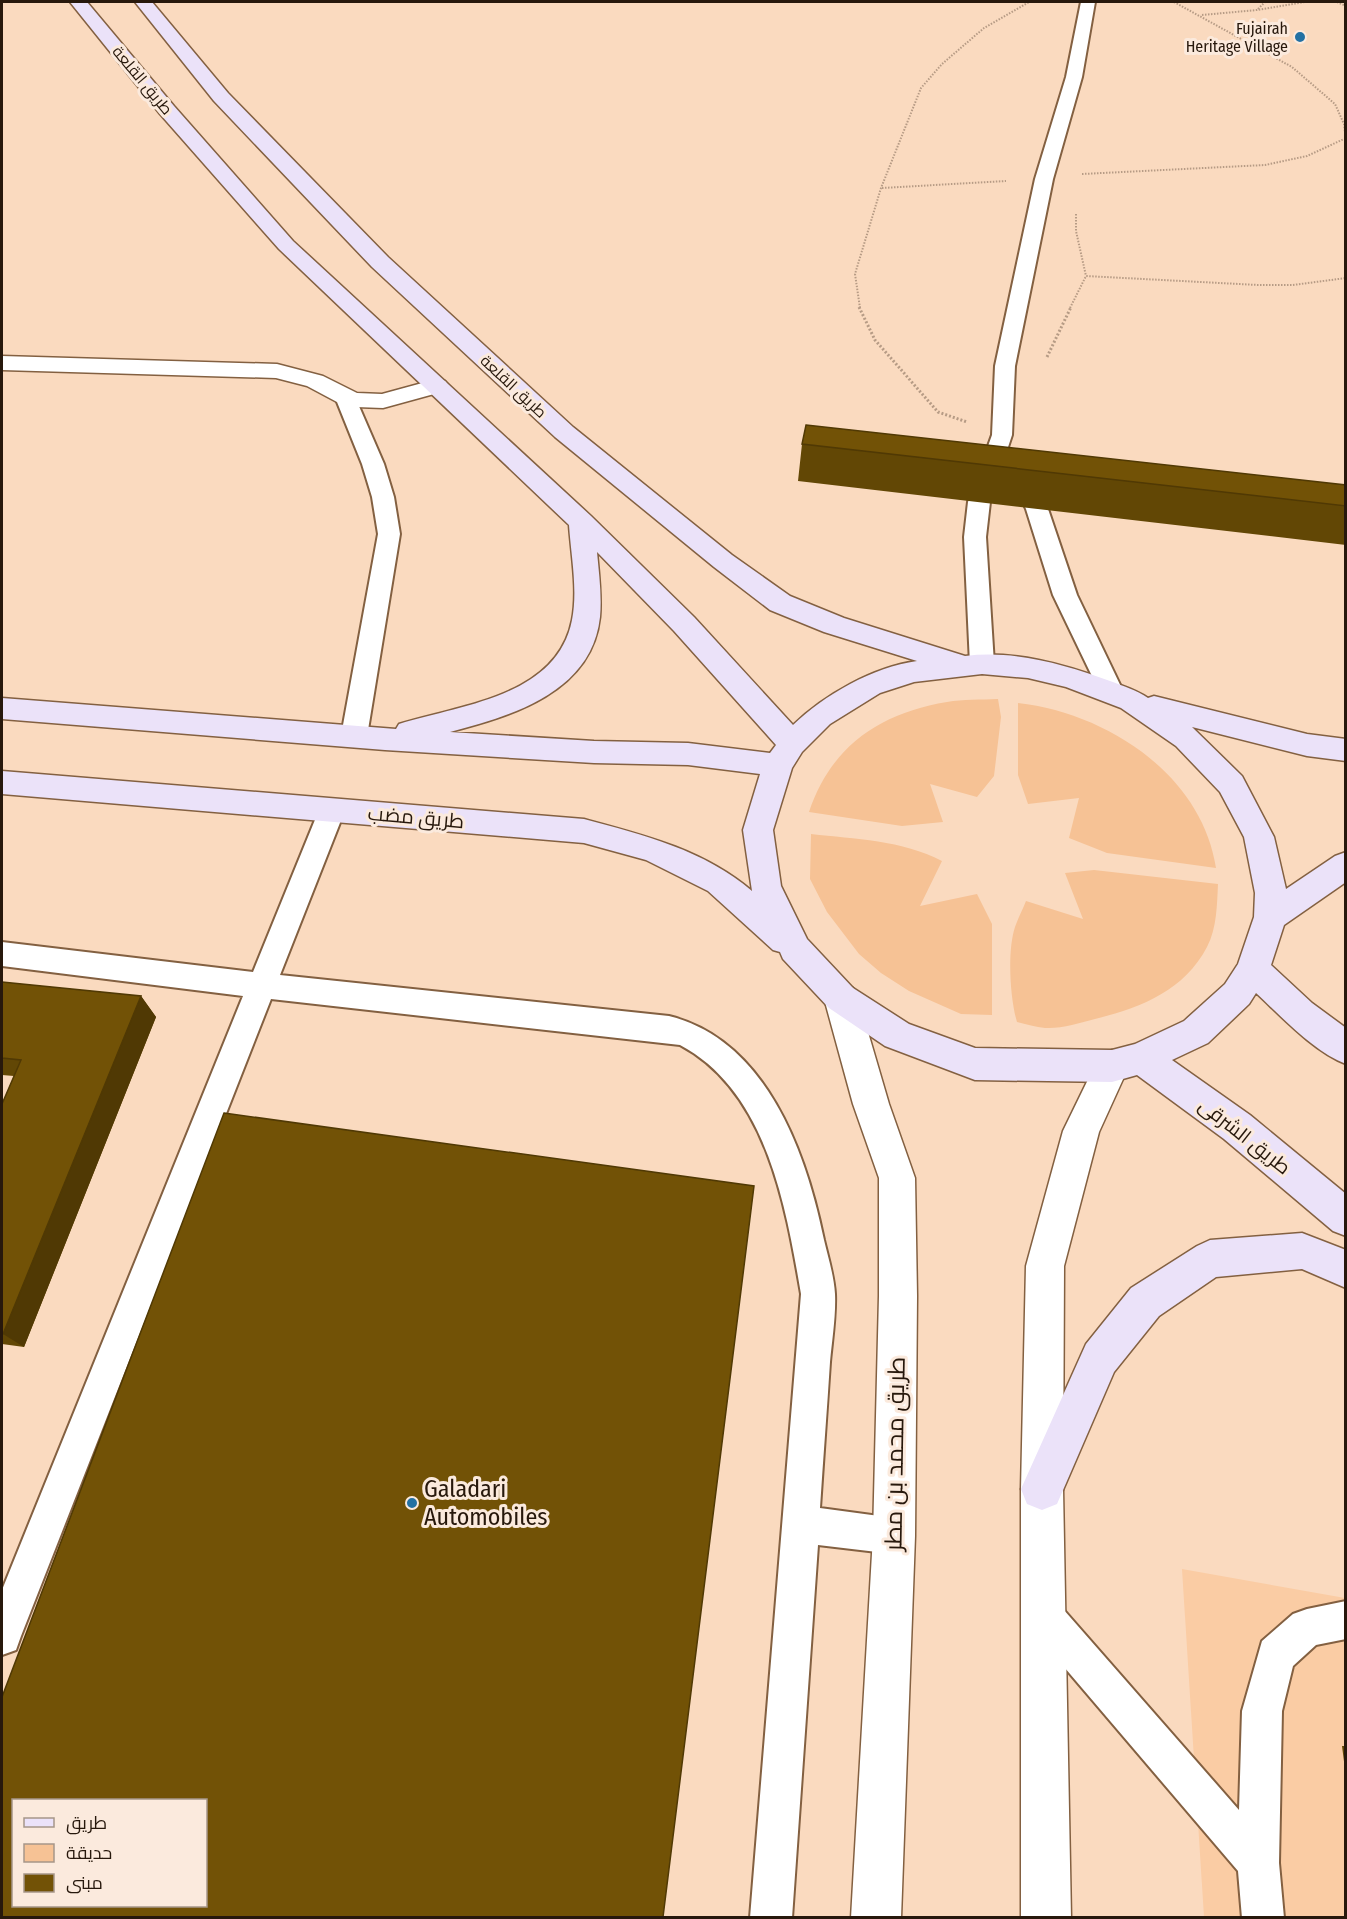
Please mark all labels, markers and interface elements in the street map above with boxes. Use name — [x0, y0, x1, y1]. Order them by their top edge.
place label: Fujairah Heritage Village — [1186, 19, 1288, 56]
marker: Fujairah Heritage Village — [1293, 30, 1307, 44]
street label: طريق القلعة — [108, 42, 177, 119]
street label: طريق القلعة — [476, 351, 551, 423]
street label: طريق مضب — [367, 801, 465, 834]
street label: طريق الشرقى — [1194, 1093, 1296, 1180]
street label: طريق محمد بن مطر — [879, 1357, 912, 1553]
place label: Galadari Automobiles — [424, 1475, 548, 1531]
marker: Galadari Automobiles — [405, 1496, 419, 1510]
legend — [12, 1799, 207, 1907]
text: طريق — [66, 1812, 107, 1835]
text: حديقة — [66, 1842, 112, 1864]
text: مبنى — [66, 1872, 103, 1894]

